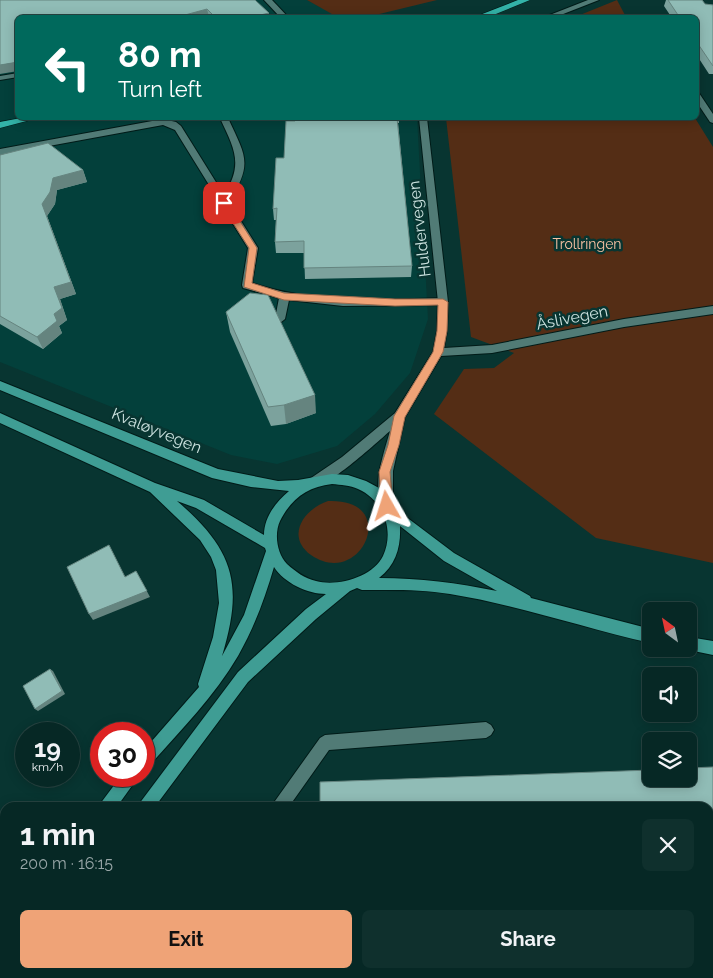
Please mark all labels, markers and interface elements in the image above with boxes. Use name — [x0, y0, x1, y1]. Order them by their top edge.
text: 80 m — [118, 34, 202, 75]
icon: left — [35, 35, 100, 100]
text: Turn left — [118, 76, 202, 102]
street label: Huldervegen — [404, 180, 435, 278]
pin — [203, 182, 245, 224]
icon: arrive — [210, 189, 238, 217]
park label: Trollringen — [552, 236, 622, 252]
street label: Åslivegen — [535, 300, 609, 334]
street label: Kvaløyvegen — [109, 404, 205, 457]
position arrow — [360, 479, 412, 531]
north arrow — [642, 602, 698, 658]
map controls — [642, 602, 697, 787]
button: sound — [642, 667, 697, 722]
speed limit sign: 30 — [90, 722, 155, 787]
button: layers — [642, 732, 697, 787]
text: 19 — [34, 733, 61, 763]
text: km/h — [32, 760, 63, 774]
text: 1 min — [20, 817, 96, 852]
button: close — [642, 819, 694, 871]
text: 200 m · 16:15 — [20, 854, 113, 873]
button: Exit — [20, 910, 352, 968]
button: Share — [362, 910, 694, 968]

